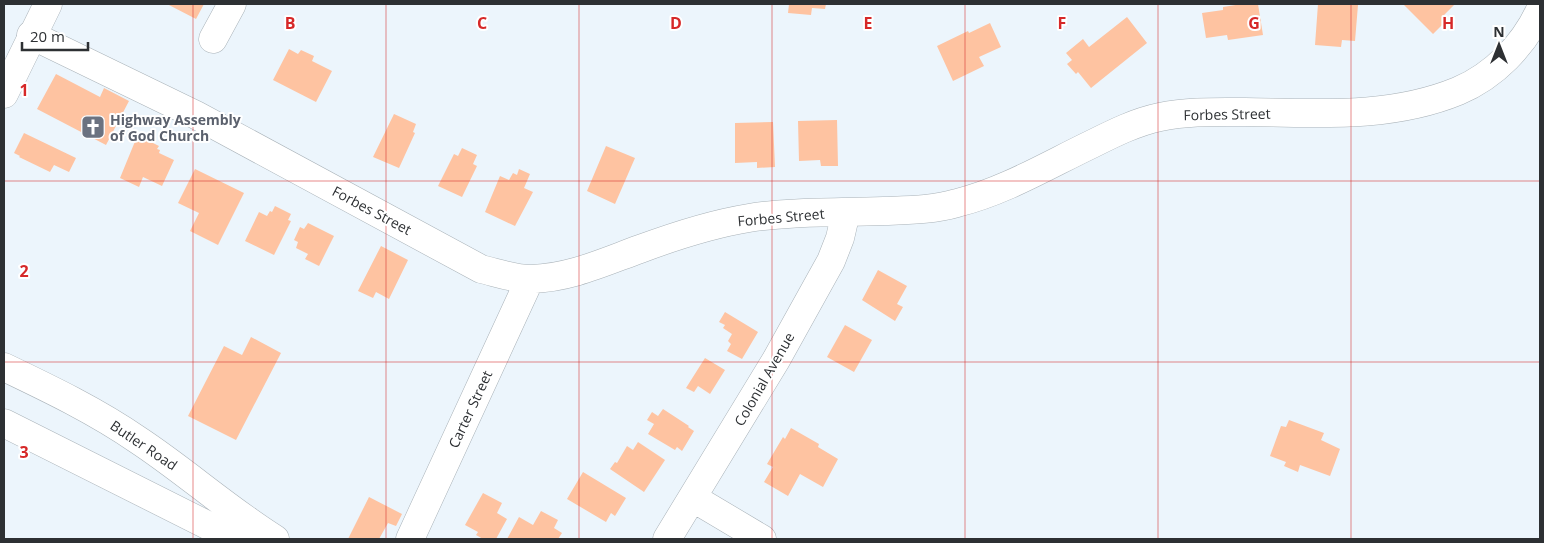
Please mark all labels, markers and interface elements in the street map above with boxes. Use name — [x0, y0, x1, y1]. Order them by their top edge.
text: B — [285, 12, 295, 34]
text: C — [477, 12, 487, 34]
text: D — [670, 12, 682, 34]
text: E — [864, 12, 873, 34]
text: F — [1058, 12, 1066, 34]
text: G — [1248, 12, 1260, 34]
text: H — [1442, 12, 1454, 34]
scale bar — [22, 20, 89, 52]
north arrow — [1474, 20, 1524, 70]
text: N — [1493, 22, 1505, 41]
text: 20 m — [30, 26, 65, 46]
text: 1 — [19, 79, 29, 101]
street label: Forbes Street — [1183, 104, 1271, 124]
place label: Highway Assembly of God Church — [110, 110, 241, 145]
church icon: Highway Assembly of God Church — [80, 114, 106, 140]
street label: Forbes Street — [329, 181, 415, 239]
street label: Forbes Street — [737, 204, 825, 230]
text: 2 — [19, 260, 29, 282]
street label: Colonial Avenue — [730, 329, 799, 429]
street label: Carter Street — [444, 367, 496, 451]
street label: Butler Road — [107, 416, 181, 474]
text: 3 — [19, 441, 29, 463]

